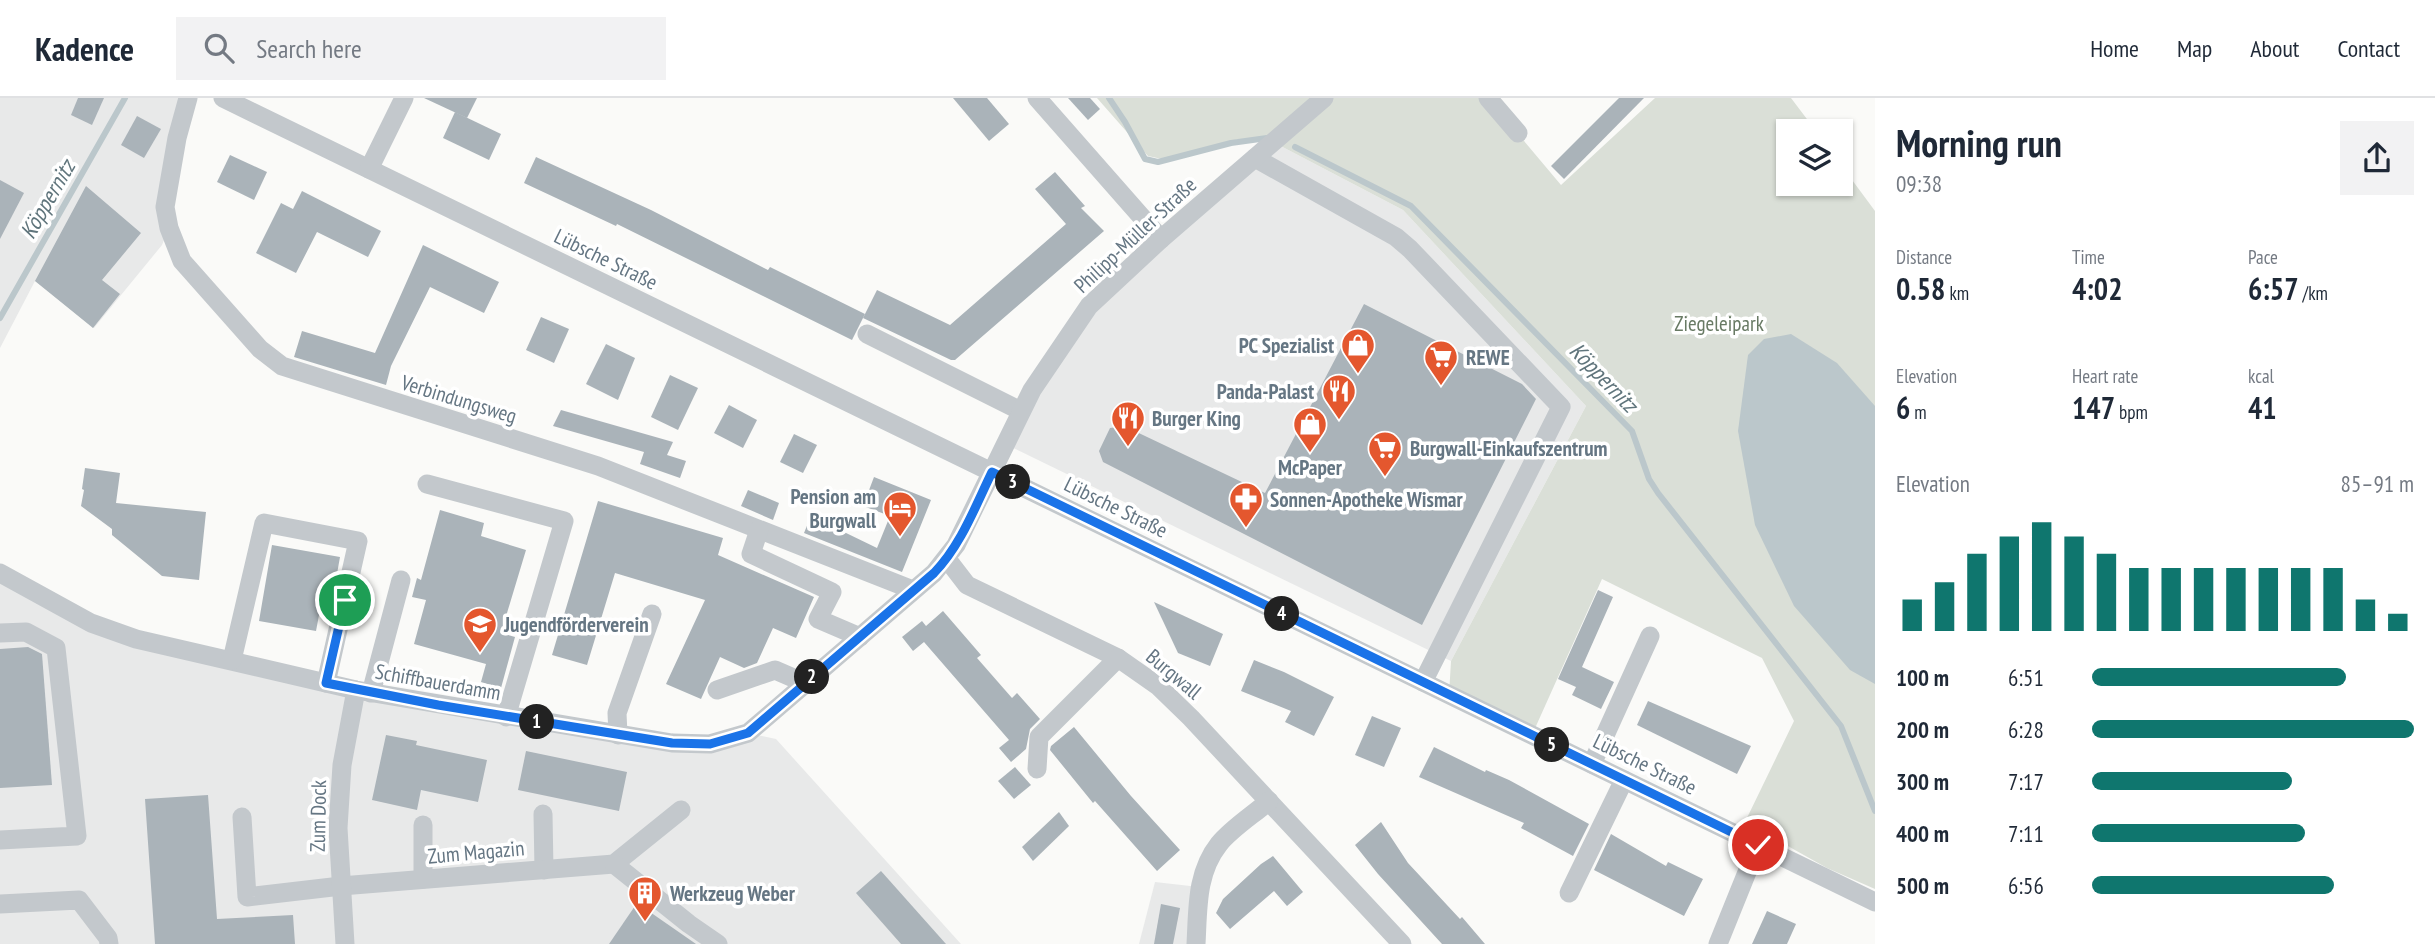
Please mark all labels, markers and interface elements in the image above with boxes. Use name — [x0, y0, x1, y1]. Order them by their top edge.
search box — [176, 17, 666, 80]
text: Kadence — [35, 27, 134, 70]
icon: search — [200, 29, 238, 67]
text: Search here — [256, 32, 362, 65]
text: Home — [2090, 33, 2139, 64]
text: Map — [2177, 33, 2212, 64]
text: About — [2250, 33, 2299, 64]
text: Contact — [2337, 33, 2400, 64]
text: Morning run — [1896, 118, 2062, 167]
map controls — [1776, 119, 1853, 196]
button: layers — [1776, 119, 1853, 196]
button: share — [2340, 121, 2414, 195]
water label: Köppernitz — [13, 152, 82, 243]
text: 09:38 — [1896, 169, 1942, 198]
street label: Philipp-Müller-Straße — [1068, 171, 1202, 299]
street label: Lübsche Straße — [550, 222, 662, 296]
text: Distance — [1896, 245, 1952, 269]
text: Time — [2072, 245, 2105, 269]
text: Pace — [2248, 245, 2278, 269]
text: 0.58 — [1896, 269, 1945, 308]
text: 4:02 — [2072, 269, 2123, 308]
text: 6:57 — [2248, 269, 2299, 308]
text: km — [1945, 281, 1969, 305]
text: /km — [2299, 281, 2328, 305]
park label: Ziegeleipark — [1674, 310, 1764, 337]
shop icon: PC Spezialist — [1339, 326, 1377, 375]
place label: PC Spezialist — [1239, 332, 1334, 359]
water label: Köppernitz — [1564, 336, 1646, 420]
supermarket icon: REWE — [1422, 338, 1460, 387]
place label: REWE — [1466, 344, 1510, 371]
text: Elevation — [1896, 364, 1957, 388]
text: Heart rate — [2072, 364, 2138, 388]
text: kcal — [2248, 364, 2274, 388]
street label: Verbindungsweg — [397, 368, 520, 429]
restaurant icon: Panda-Palast — [1320, 372, 1358, 421]
place label: Panda-Palast — [1217, 378, 1314, 405]
text: 6 — [1896, 388, 1910, 427]
text: 147 — [2072, 388, 2115, 427]
text: 41 — [2248, 388, 2277, 427]
restaurant icon: Burger King — [1109, 399, 1147, 448]
text: m — [1910, 400, 1927, 424]
text: bpm — [2115, 400, 2148, 424]
place label: Burger King — [1152, 405, 1241, 432]
shop icon: McPaper — [1291, 405, 1329, 454]
supermarket icon: Burgwall-Einkaufszentrum — [1366, 429, 1404, 478]
place label: Burgwall-Einkaufszentrum — [1410, 435, 1608, 462]
place label: McPaper — [1278, 454, 1343, 481]
pin: 3 — [996, 464, 1030, 500]
text: 3 — [1008, 469, 1017, 493]
text: Elevation — [1896, 469, 1970, 498]
text: 85–91 m — [2341, 469, 2414, 498]
street label: Lübsche Straße — [1060, 470, 1172, 544]
pharmacy icon: Sonnen-Apotheke Wismar — [1227, 480, 1265, 529]
place label: Pension am Burgwall — [790, 483, 877, 534]
place label: Sonnen-Apotheke Wismar — [1270, 486, 1463, 513]
hotel icon: Pension am Burgwall — [881, 489, 919, 538]
pin — [315, 570, 375, 630]
icon: arrive — [326, 581, 364, 619]
pin: 4 — [1264, 596, 1300, 632]
text: 4 — [1277, 601, 1286, 625]
school or university icon: Jugendförderverein — [461, 605, 499, 654]
place label: Jugendförderverein — [503, 611, 649, 638]
street label: Burgwall — [1141, 643, 1207, 705]
street label: Schiffbauerdamm — [373, 658, 503, 706]
pin: 2 — [794, 660, 830, 694]
text: 100 m — [1896, 663, 1949, 692]
text: 6:51 — [2008, 663, 2044, 692]
text: 2 — [807, 664, 816, 688]
pin: 1 — [520, 704, 554, 740]
text: 1 — [532, 709, 541, 733]
text: 200 m — [1896, 715, 1949, 744]
text: 6:28 — [2008, 715, 2044, 744]
street label: Lübsche Straße — [1589, 727, 1701, 801]
pin: 5 — [1534, 728, 1570, 762]
text: 5 — [1547, 732, 1556, 756]
text: 300 m — [1896, 767, 1949, 796]
text: 7:17 — [2008, 767, 2044, 796]
street label: Zum Dock — [304, 780, 332, 852]
pin — [1728, 815, 1788, 875]
text: 400 m — [1896, 819, 1949, 848]
text: 7:11 — [2008, 819, 2044, 848]
icon: check — [1739, 826, 1777, 864]
street label: Zum Magazin — [427, 834, 525, 870]
text: 500 m — [1896, 871, 1949, 900]
text: 6:56 — [2008, 871, 2044, 900]
building icon: Werkzeug Weber — [626, 874, 664, 923]
place label: Werkzeug Weber — [669, 880, 796, 907]

